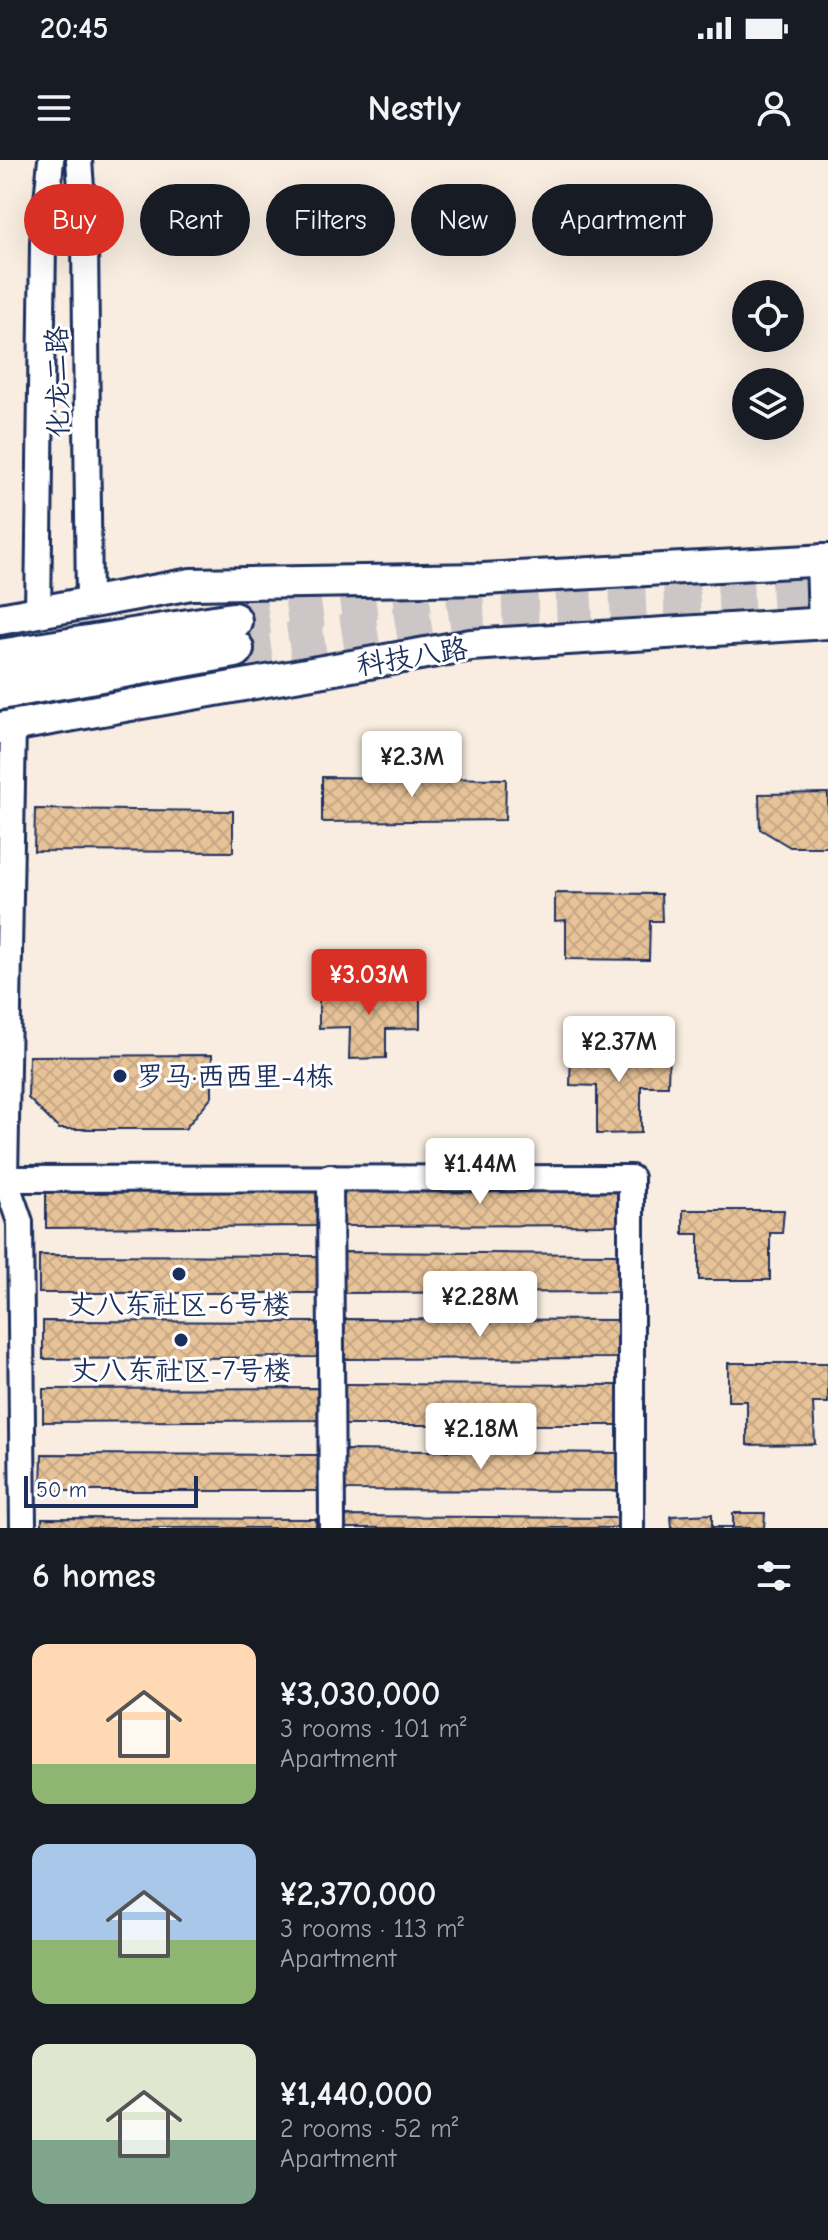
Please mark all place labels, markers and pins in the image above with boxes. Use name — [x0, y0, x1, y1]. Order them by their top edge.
pin: ¥2.3M — [356, 731, 468, 799]
pin: ¥3.03M — [304, 949, 434, 1017]
pin: ¥2.37M — [554, 1016, 684, 1084]
place label: 罗马·西西里-4栋 — [136, 1061, 334, 1093]
marker: 罗马·西西里-4栋 — [111, 1067, 129, 1085]
pin: ¥1.44M — [415, 1138, 545, 1206]
marker: 丈八东社区-6号楼 — [170, 1265, 188, 1283]
pin: ¥2.28M — [415, 1271, 545, 1339]
place label: 丈八东社区-6号楼 — [68, 1289, 290, 1321]
marker: 丈八东社区-7号楼 — [172, 1331, 190, 1349]
place label: 丈八东社区-7号楼 — [71, 1355, 291, 1387]
pin: ¥2.18M — [416, 1403, 546, 1471]

